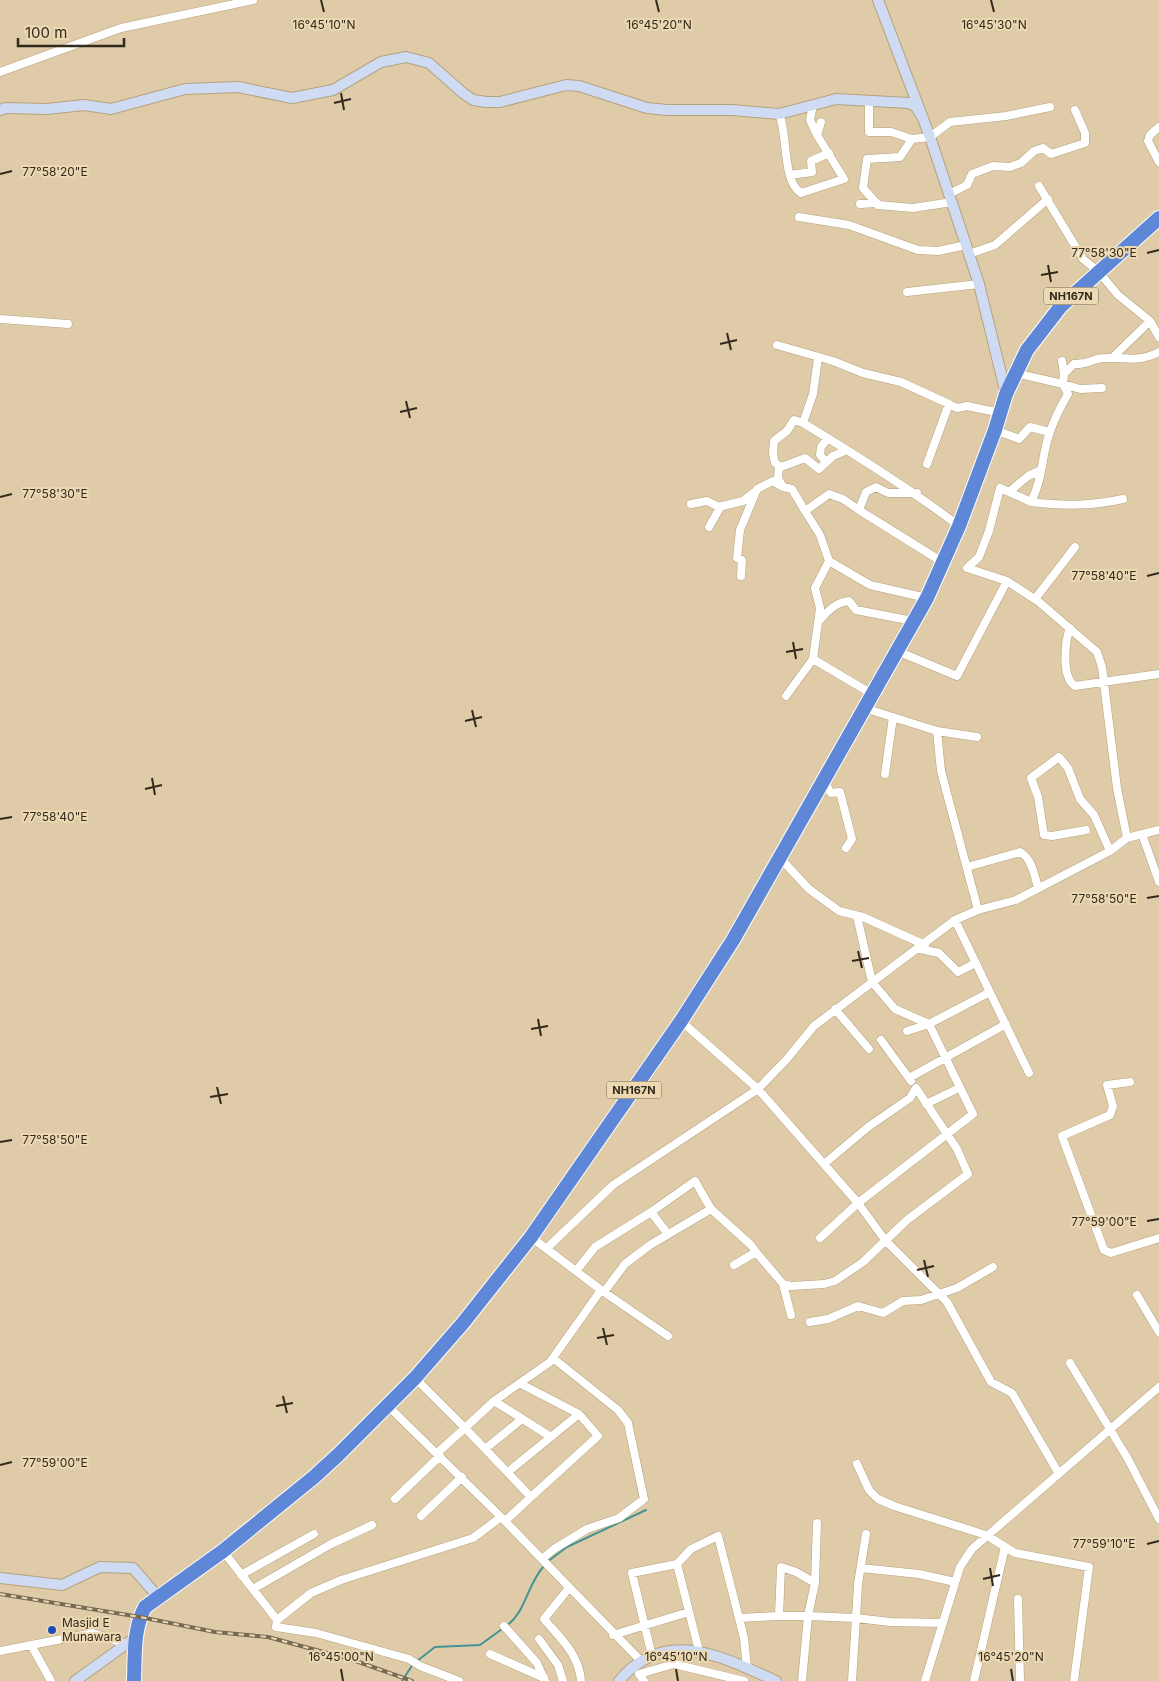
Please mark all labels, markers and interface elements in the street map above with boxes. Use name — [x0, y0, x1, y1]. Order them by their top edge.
scale bar — [18, 15, 124, 47]
text: 16°45'10"N — [293, 17, 355, 32]
text: 16°45'20"N — [626, 17, 692, 32]
text: 16°45'30"N — [961, 17, 1027, 32]
text: 100 m — [25, 23, 67, 42]
text: 77°58'20"E — [22, 164, 88, 179]
text: 77°58'30"E — [1071, 245, 1137, 260]
road number: NH167N — [1044, 288, 1098, 304]
text: 77°58'30"E — [22, 486, 88, 501]
text: 77°58'40"E — [1072, 568, 1136, 583]
text: 77°58'40"E — [23, 809, 87, 824]
text: 77°58'50"E — [1071, 891, 1137, 906]
road number: NH167N — [606, 1082, 662, 1098]
text: 77°58'50"E — [22, 1132, 88, 1147]
text: 77°59'00"E — [1071, 1214, 1137, 1229]
text: 77°59'00"E — [22, 1455, 88, 1470]
text: 77°59'10"E — [1073, 1536, 1135, 1551]
place label: Masjid E Munawara — [62, 1615, 122, 1644]
marker: Masjid E Munawara — [46, 1624, 58, 1636]
text: 16°45'00"N — [308, 1649, 374, 1664]
text: 16°45'10"N — [645, 1649, 707, 1664]
text: 16°45'20"N — [978, 1649, 1044, 1664]

